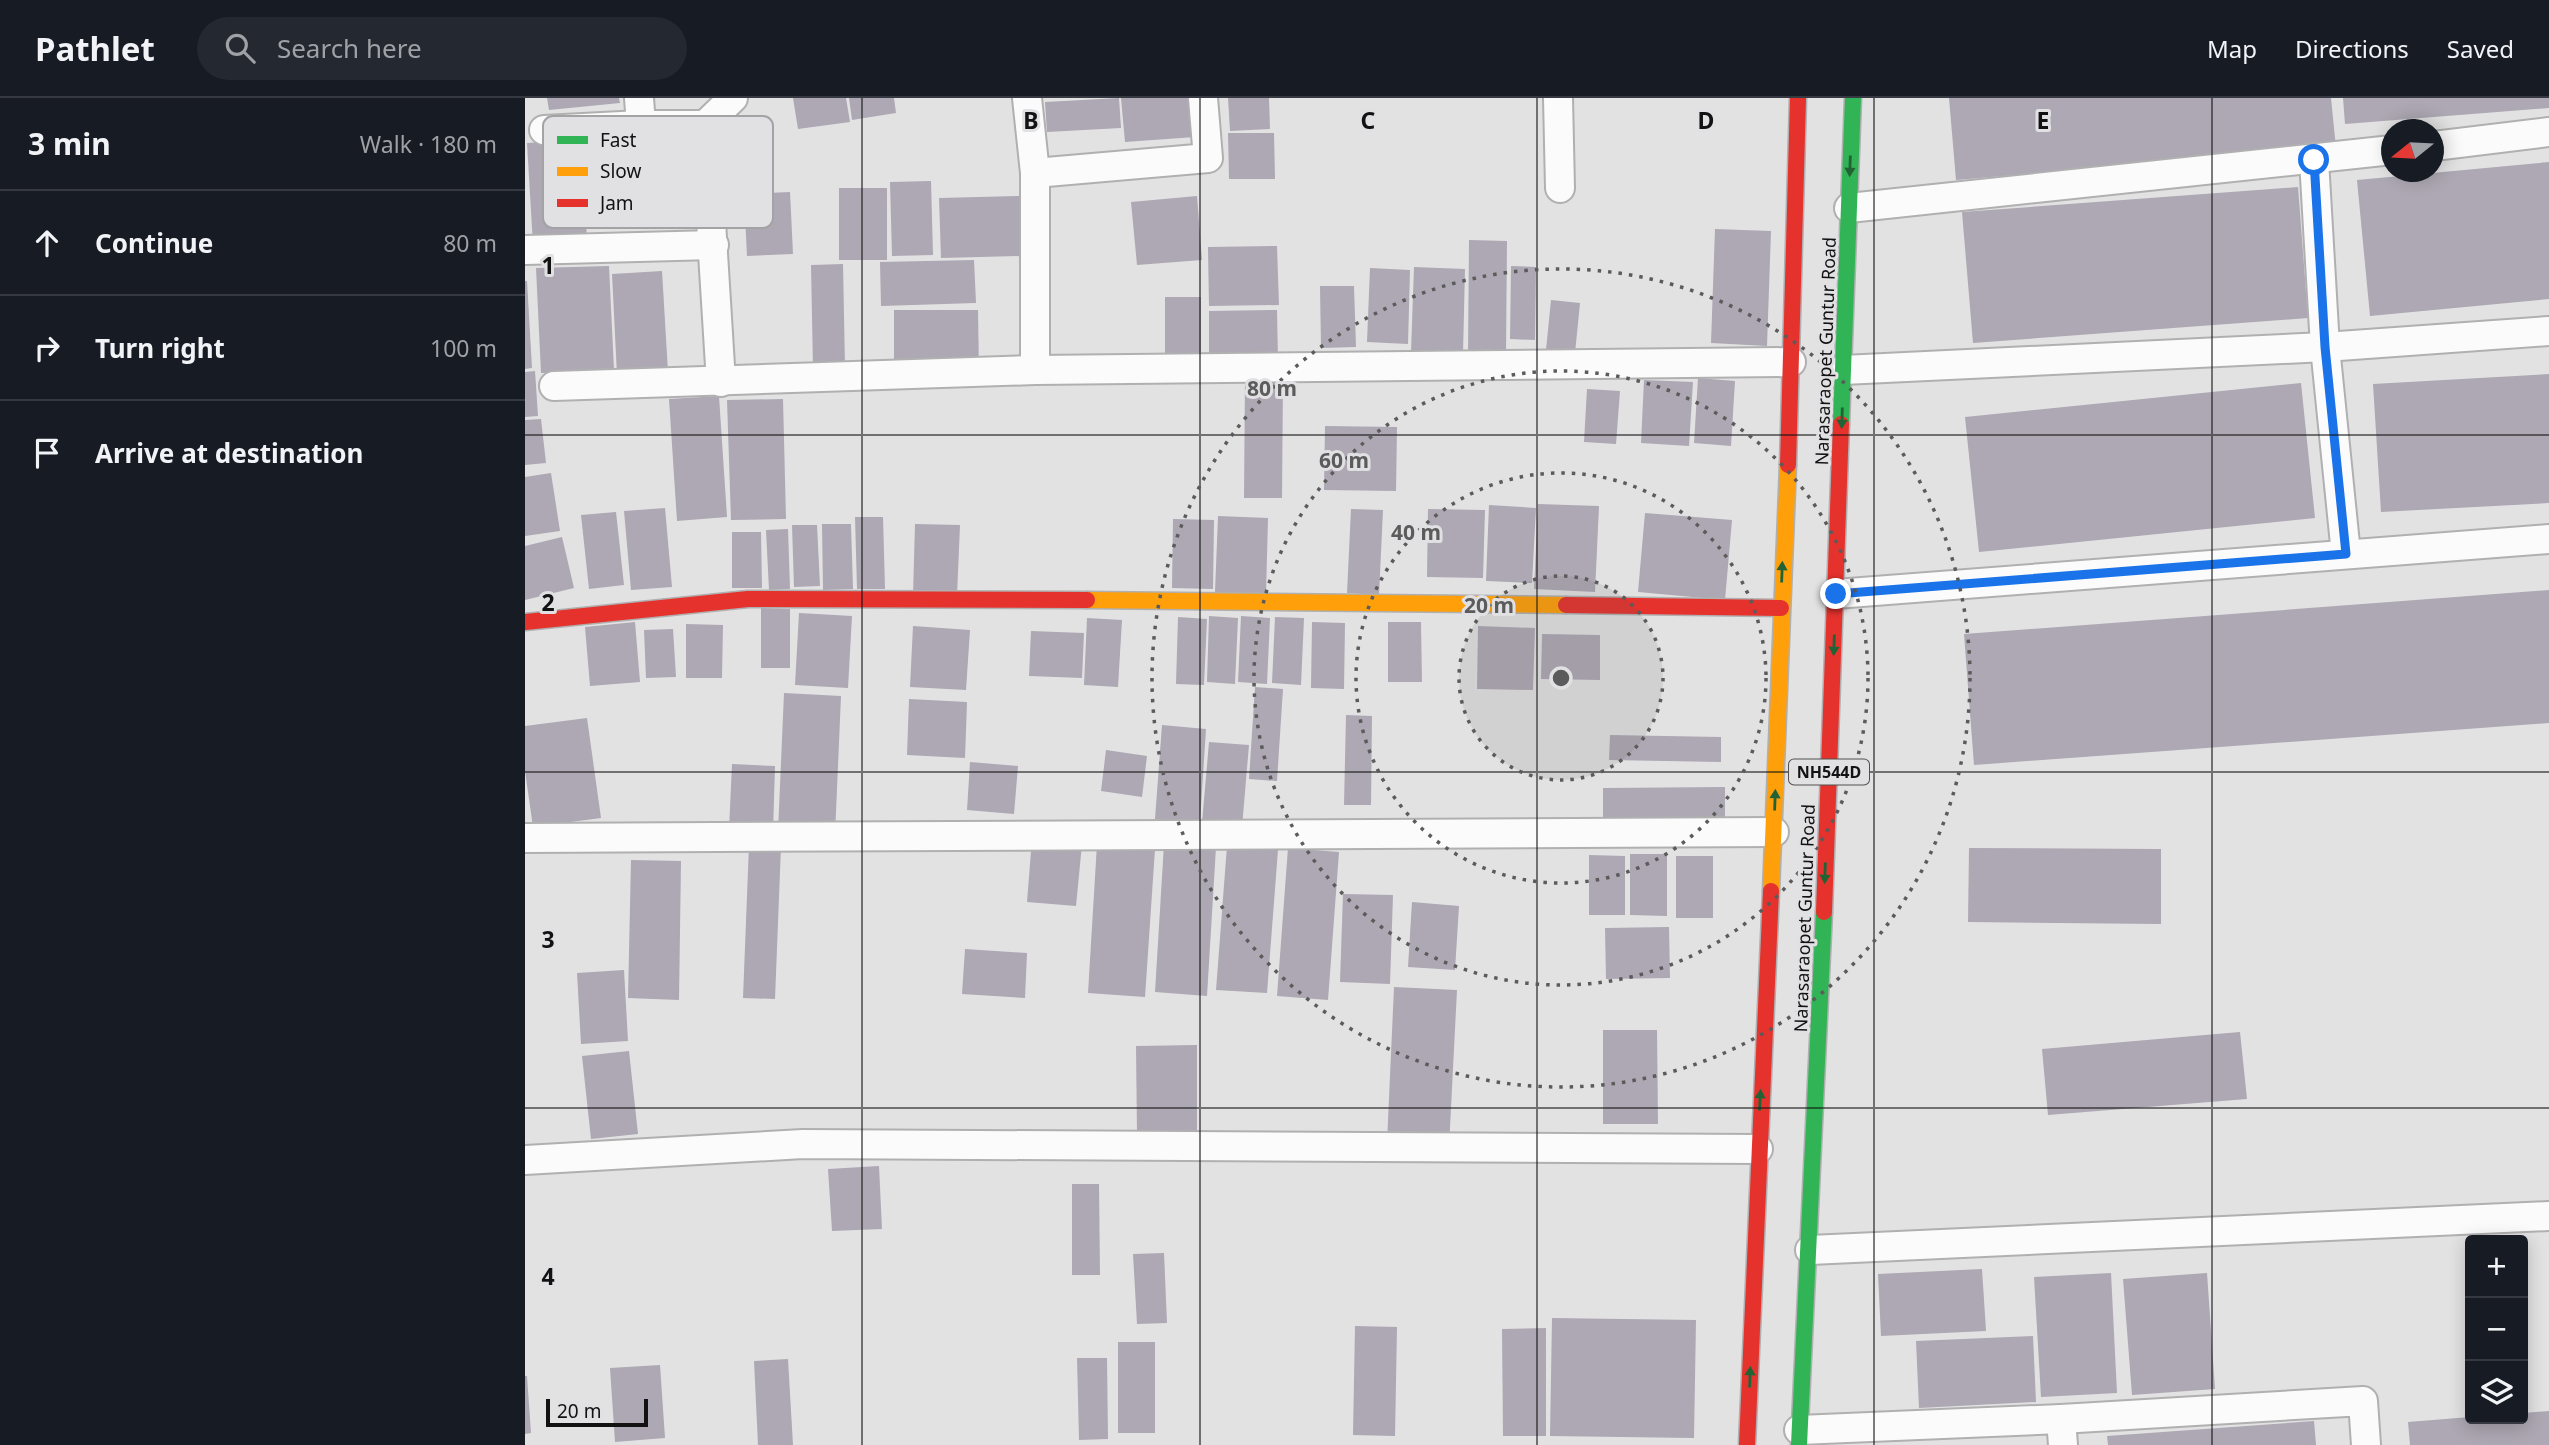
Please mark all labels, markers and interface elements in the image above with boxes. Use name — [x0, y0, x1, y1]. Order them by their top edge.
search box — [197, 17, 687, 80]
text: Pathlet — [35, 26, 155, 71]
icon: search — [221, 29, 259, 67]
text: Search here — [277, 30, 422, 66]
text: Map — [2207, 32, 2257, 65]
text: Directions — [2295, 32, 2409, 65]
text: Saved — [2447, 32, 2514, 65]
text: B — [1023, 104, 1039, 136]
text: C — [1361, 104, 1376, 136]
text: D — [1698, 104, 1714, 136]
text: E — [2037, 104, 2049, 136]
legend — [543, 116, 773, 228]
north arrow — [2381, 119, 2444, 182]
text: 3 min — [28, 123, 111, 164]
text: Fast — [600, 127, 637, 153]
text: Walk · 180 m — [360, 128, 497, 160]
route start — [2298, 144, 2329, 175]
one-way arrow — [1845, 155, 1856, 177]
text: Slow — [600, 158, 641, 184]
text: Jam — [598, 190, 634, 216]
icon: ahead — [28, 224, 66, 262]
text: Continue — [95, 225, 213, 261]
text: 80 m — [443, 227, 497, 259]
street label: Narasaraopet Guntur Road — [1809, 236, 1841, 466]
text: 1 — [541, 249, 555, 281]
icon: right — [28, 329, 66, 367]
text: Turn right — [95, 330, 225, 366]
text: 100 m — [430, 332, 497, 364]
text: 80 m — [1247, 374, 1297, 402]
one-way arrow — [1836, 407, 1847, 429]
icon: arrive — [28, 434, 66, 472]
text: Arrive at destination — [95, 435, 364, 471]
text: 60 m — [1319, 446, 1369, 474]
text: 40 m — [1391, 518, 1441, 546]
one-way arrow — [1777, 561, 1788, 583]
route end — [1820, 578, 1851, 609]
text: 2 — [541, 586, 555, 618]
text: 20 m — [1464, 591, 1514, 619]
one-way arrow — [1828, 635, 1839, 657]
centre of rings — [1549, 666, 1573, 690]
road number: NH544D — [1789, 760, 1869, 785]
one-way arrow — [1769, 789, 1781, 811]
street label: Narasaraopet Guntur Road — [1788, 803, 1820, 1033]
one-way arrow — [1820, 862, 1831, 884]
text: 3 — [541, 923, 555, 955]
one-way arrow — [1755, 1089, 1766, 1111]
map controls — [2465, 1235, 2528, 1424]
button: + — [2465, 1235, 2528, 1298]
text: 4 — [541, 1260, 555, 1292]
button: − — [2465, 1298, 2528, 1361]
button: layers — [2465, 1361, 2528, 1424]
one-way arrow — [1744, 1366, 1755, 1388]
scale bar — [546, 1396, 647, 1428]
text: 20 m — [557, 1398, 601, 1424]

